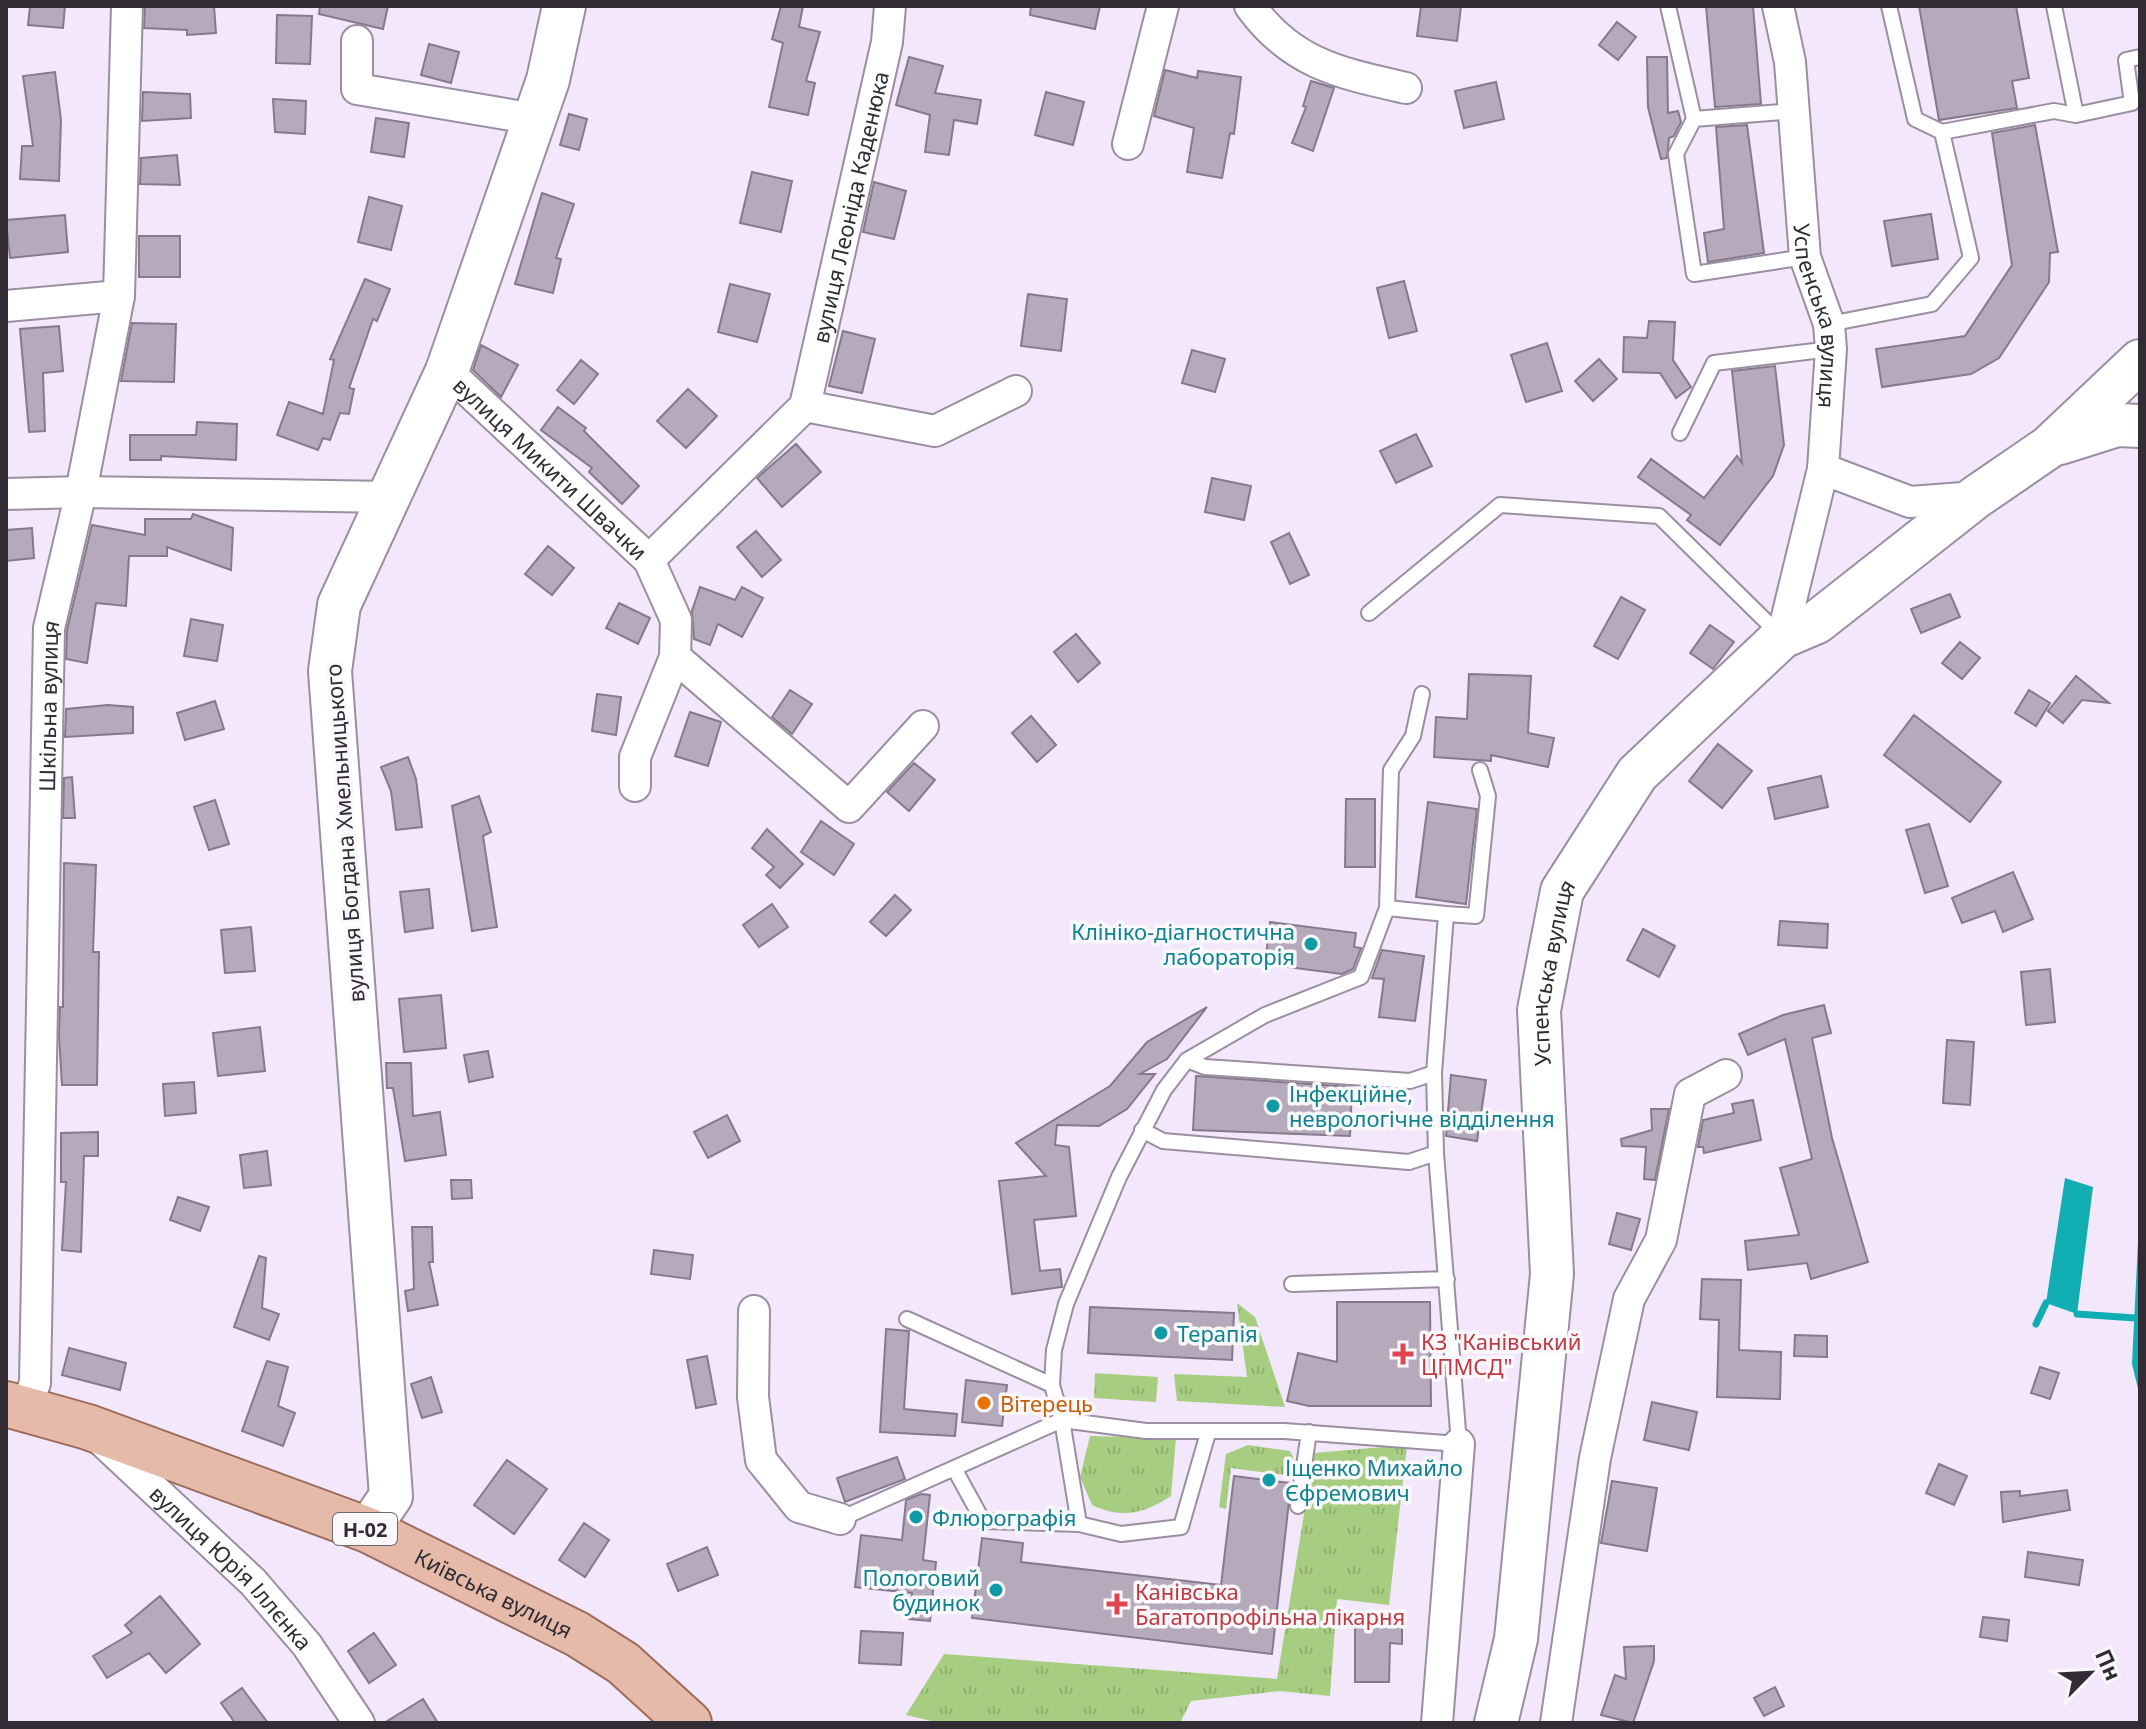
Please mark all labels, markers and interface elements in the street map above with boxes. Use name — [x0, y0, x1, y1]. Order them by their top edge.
street label: вулиця Леоніда Каденюка — [805, 68, 895, 346]
street label: Успенська вулиця — [1787, 222, 1846, 409]
street label: вулиця Микити Швачки — [447, 370, 654, 566]
street label: Шкільна вулиця — [31, 617, 65, 792]
street label: вулиця Богдана Хмельницького — [317, 663, 371, 1003]
street label: Успенська вулиця — [1524, 873, 1581, 1067]
place label: Клініко-діагностична лабораторія — [1071, 916, 1295, 971]
marker: Клініко-діагностична лабораторія — [1302, 935, 1320, 953]
place label: Інфекційне, неврологічне відділення — [1289, 1078, 1555, 1133]
marker: Інфекційне, неврологічне відділення — [1264, 1097, 1282, 1115]
place label: Терапія — [1177, 1318, 1258, 1348]
marker: Терапія — [1152, 1324, 1170, 1342]
place label: КЗ "Канівський ЦПМСД" — [1421, 1326, 1581, 1381]
marker: КЗ "Канівський ЦПМСД" — [1392, 1343, 1414, 1365]
place label: Вітерець — [1000, 1388, 1093, 1418]
marker: Вітерець — [975, 1394, 993, 1412]
place label: Іщенко Михайло Єфремович — [1285, 1452, 1463, 1507]
marker: Іщенко Михайло Єфремович — [1260, 1471, 1278, 1489]
street label: вулиця Юрія Іллєнка — [144, 1478, 319, 1656]
place label: Флюрографія — [932, 1502, 1076, 1532]
marker: Флюрографія — [907, 1508, 925, 1526]
road number: Н-02 — [333, 1513, 397, 1545]
street label: Київська вулиця — [410, 1541, 578, 1644]
place label: Пологовий будинок — [863, 1562, 980, 1617]
place label: Канівська Багатопрофільна лікарня — [1135, 1576, 1405, 1631]
marker: Пологовий будинок — [987, 1581, 1005, 1599]
marker: Канівська Багатопрофільна лікарня — [1106, 1593, 1128, 1615]
north arrow — [2050, 1633, 2130, 1713]
text: Пн — [2089, 1644, 2129, 1685]

